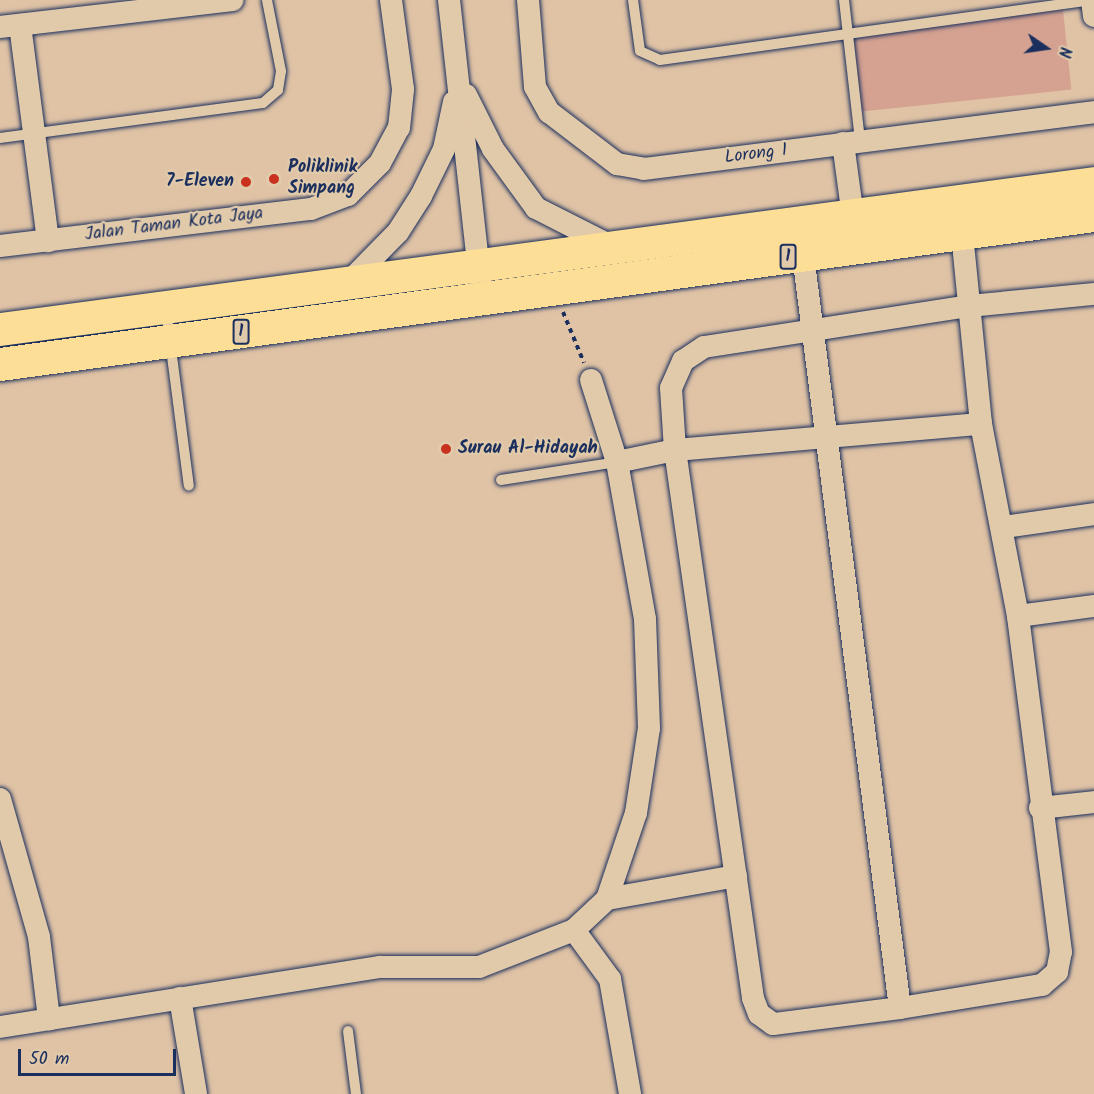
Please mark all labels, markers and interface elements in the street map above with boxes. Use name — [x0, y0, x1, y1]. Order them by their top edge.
north arrow — [1016, 18, 1076, 78]
text: N — [1051, 44, 1077, 60]
street label: Lorong 1 — [723, 140, 789, 170]
place label: Poliklinik Simpang — [288, 158, 357, 201]
marker: Poliklinik Simpang — [265, 170, 283, 188]
place label: 7-Eleven — [166, 171, 234, 193]
marker: 7-Eleven — [239, 175, 253, 189]
street label: Jalan Taman Kota Jaya — [84, 203, 264, 247]
road number: 1 — [779, 244, 797, 270]
road number: 1 — [232, 319, 250, 345]
place label: Surau Al-Hidayah — [458, 438, 598, 460]
marker: Surau Al-Hidayah — [439, 442, 453, 456]
scale bar — [21, 1037, 178, 1075]
text: 50 m — [29, 1045, 69, 1074]

